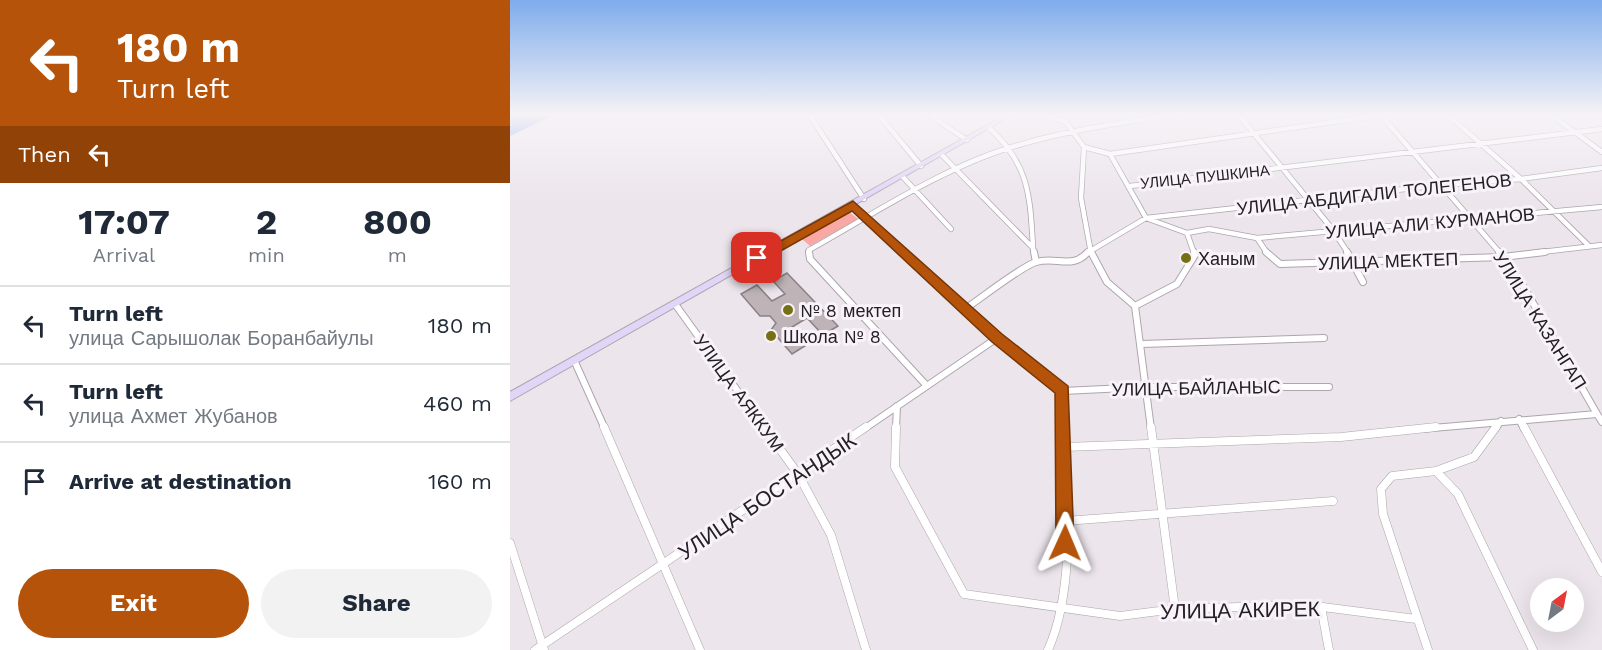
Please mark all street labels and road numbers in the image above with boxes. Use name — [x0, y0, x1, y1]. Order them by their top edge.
street label: УЛИЦА ПУШКИНА — [1139, 161, 1271, 193]
street label: УЛИЦА АБДИГАЛИ ТОЛЕГЕНОВ — [1235, 169, 1513, 219]
street label: УЛИЦА АЛИ КУРМАНОВ — [1324, 203, 1536, 243]
street label: УЛИЦА КАЗАНГАП — [1489, 247, 1591, 393]
street label: УЛИЦА МЕКТЕП — [1317, 248, 1459, 274]
street label: УЛИЦА АЯККУМ — [689, 330, 789, 456]
street label: УЛИЦА БАЙЛАНЫС — [1111, 376, 1281, 400]
street label: УЛИЦА БОСТАНДЫК — [673, 427, 861, 565]
street label: УЛИЦА АКИРЕК — [1160, 596, 1321, 624]

